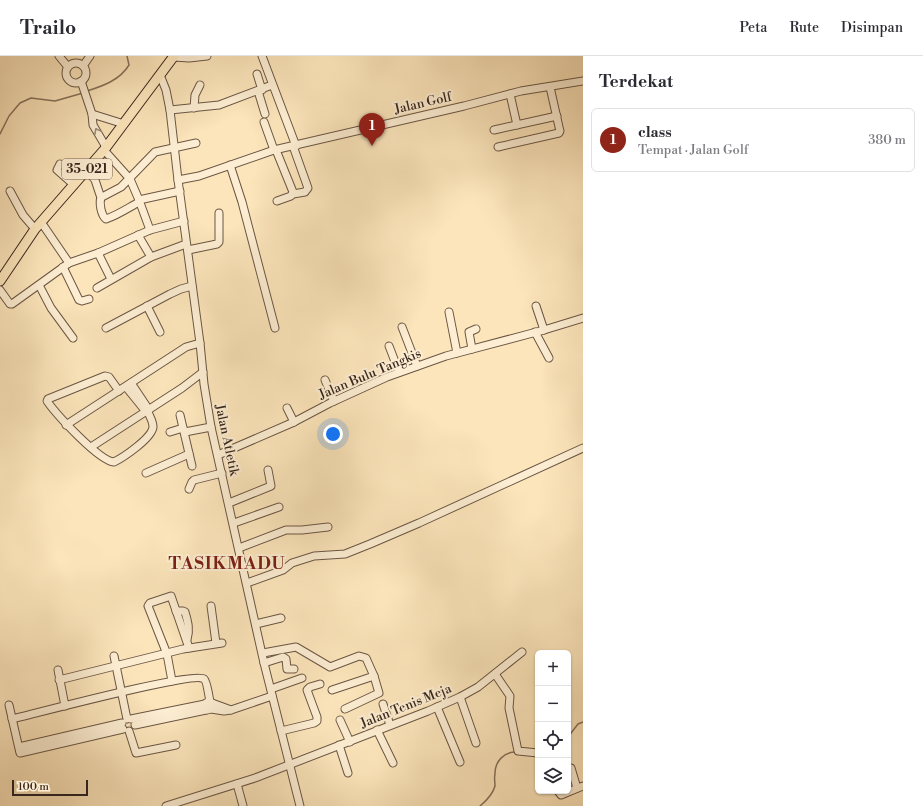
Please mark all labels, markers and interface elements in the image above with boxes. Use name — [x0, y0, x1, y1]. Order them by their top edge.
text: Trailo — [20, 16, 76, 40]
text: Peta — [739, 19, 767, 37]
text: Rute — [789, 19, 819, 37]
text: Disimpan — [841, 19, 903, 37]
text: Terdekat — [599, 71, 673, 93]
street label: Jalan Golf — [392, 88, 455, 118]
pin: 1 — [359, 113, 385, 146]
text: class — [638, 123, 672, 142]
one-way arrow — [94, 128, 101, 135]
text: 1 — [610, 132, 616, 148]
text: 380 m — [868, 132, 906, 148]
text: Tempat · Jalan Golf — [638, 142, 748, 158]
road number: 35-021 — [62, 159, 112, 179]
street label: Jalan Bulu Tangkis — [315, 345, 424, 403]
street label: Jalan Atletik — [211, 402, 243, 478]
your location — [323, 424, 343, 444]
district label: TASIKMADU — [168, 553, 286, 575]
map controls — [535, 650, 571, 794]
button: + — [535, 650, 571, 686]
street label: Jalan Tenis Meja — [357, 680, 454, 732]
button: − — [535, 686, 571, 722]
button: locate — [535, 722, 571, 758]
button: layers — [535, 758, 571, 794]
scale bar — [12, 778, 88, 797]
text: 100 m — [18, 780, 49, 794]

